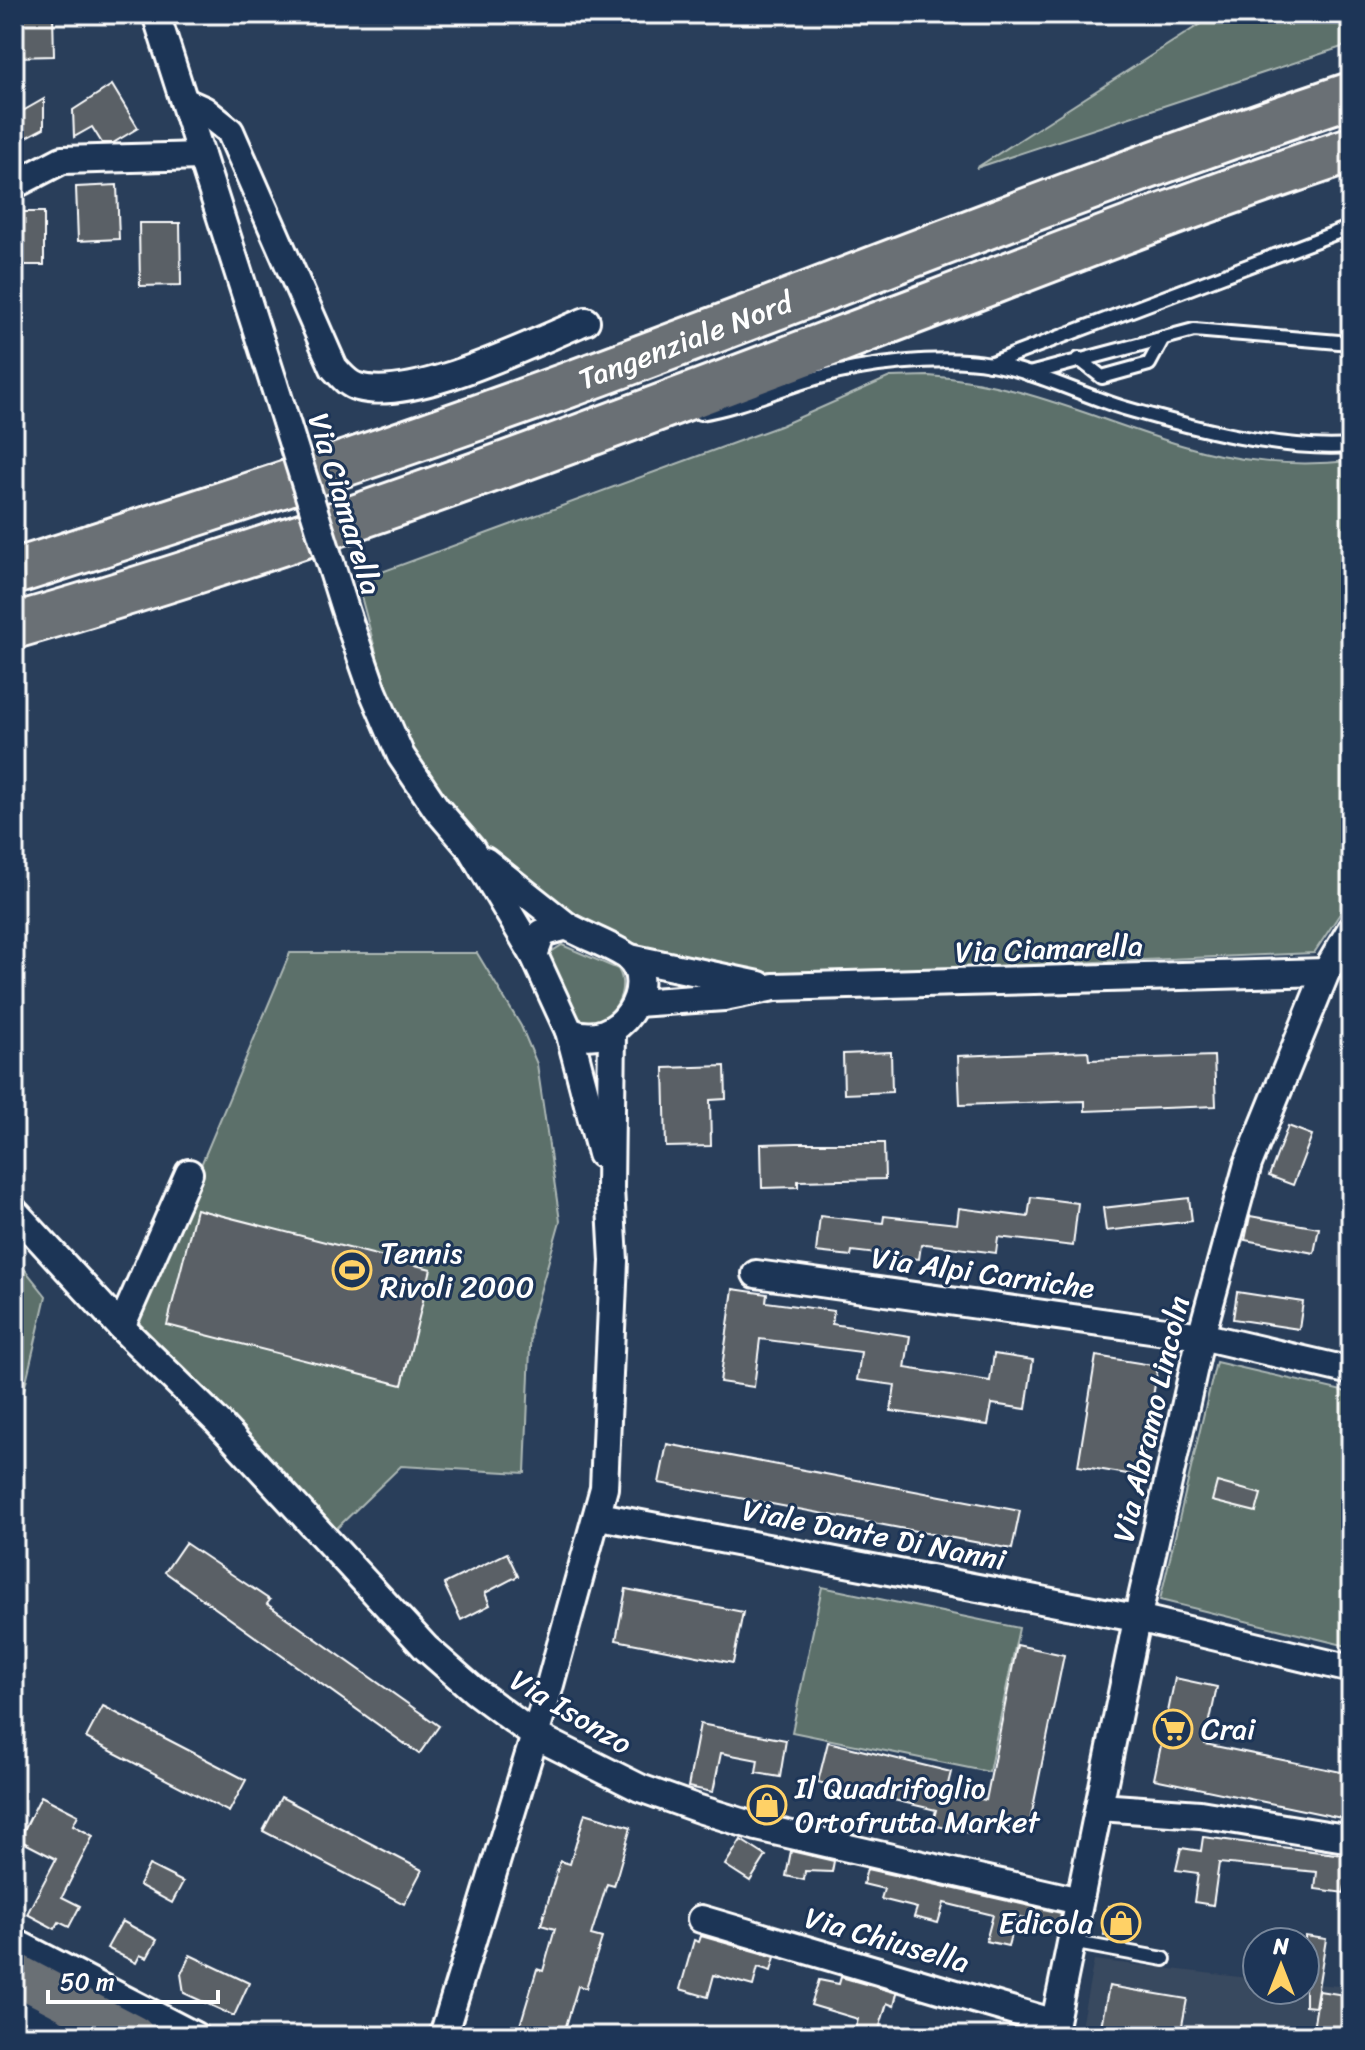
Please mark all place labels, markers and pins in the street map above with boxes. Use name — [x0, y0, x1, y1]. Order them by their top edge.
place label: Tennis Rivoli 2000 — [380, 1226, 535, 1314]
sports icon: Tennis Rivoli 2000 — [331, 1249, 373, 1291]
place label: Crai — [1201, 1702, 1257, 1756]
supermarket icon: Crai — [1152, 1708, 1194, 1750]
place label: Il Quadrifoglio Ortofrutta Market — [794, 1761, 1041, 1849]
shop icon: Il Quadrifoglio Ortofrutta Market — [746, 1784, 788, 1826]
place label: Edicola — [998, 1896, 1093, 1950]
shop icon: Edicola — [1100, 1902, 1142, 1944]

